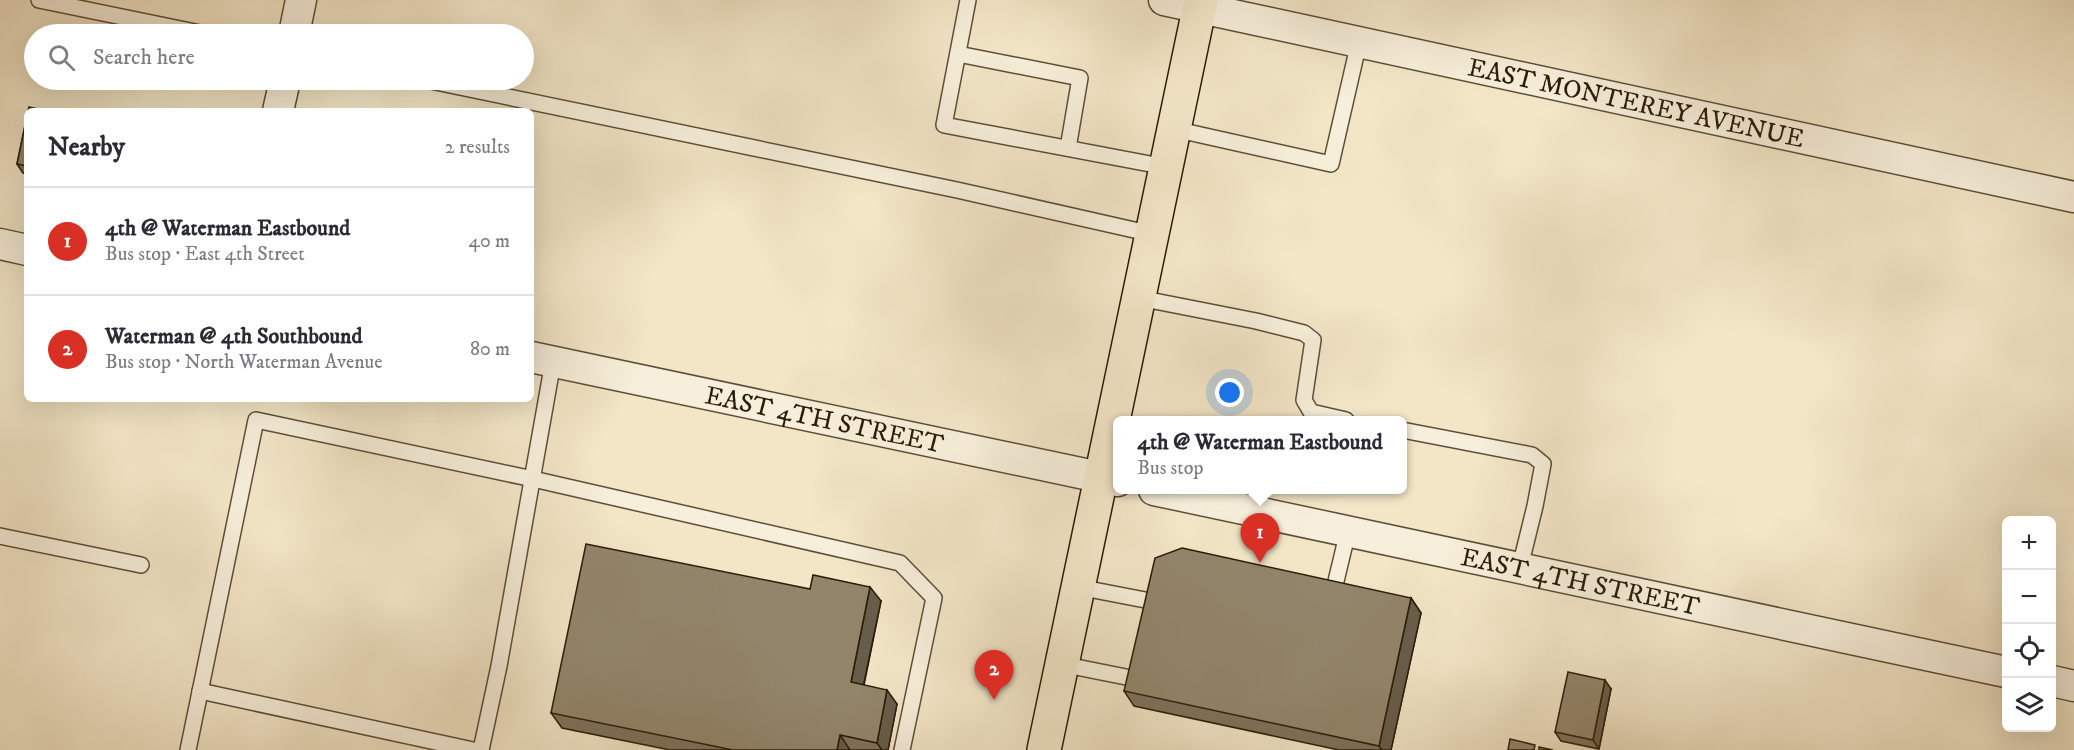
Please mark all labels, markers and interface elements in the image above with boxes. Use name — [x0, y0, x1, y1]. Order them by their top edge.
search box — [24, 24, 534, 90]
icon: search — [45, 41, 78, 74]
text: Search here — [93, 44, 195, 71]
street label: EAST MONTEREY AVENUE — [1464, 51, 1807, 156]
text: Nearby — [48, 131, 125, 164]
text: 2 results — [445, 135, 510, 160]
text: 4th @ Waterman Eastbound — [105, 215, 350, 242]
text: 1 — [64, 229, 71, 254]
text: 40 m — [468, 229, 510, 254]
text: Bus stop · East 4th Street — [105, 242, 305, 267]
text: Waterman @ 4th Southbound — [105, 323, 362, 350]
text: 2 — [63, 337, 72, 362]
text: 80 m — [470, 337, 510, 362]
text: Bus stop · North Waterman Avenue — [105, 350, 383, 375]
your location — [1215, 378, 1244, 407]
street label: EAST 4TH STREET — [702, 379, 947, 462]
popup — [1113, 416, 1407, 494]
text: 4th @ Waterman Eastbound — [1137, 429, 1383, 456]
text: Bus stop — [1137, 456, 1203, 481]
pin: 1 — [1240, 514, 1280, 563]
map controls — [2002, 516, 2056, 732]
button: + — [2002, 516, 2056, 570]
street label: EAST 4TH STREET — [1458, 541, 1703, 624]
button: − — [2002, 570, 2056, 624]
button: locate — [2002, 624, 2056, 678]
pin: 2 — [974, 650, 1014, 700]
button: layers — [2002, 678, 2056, 732]

